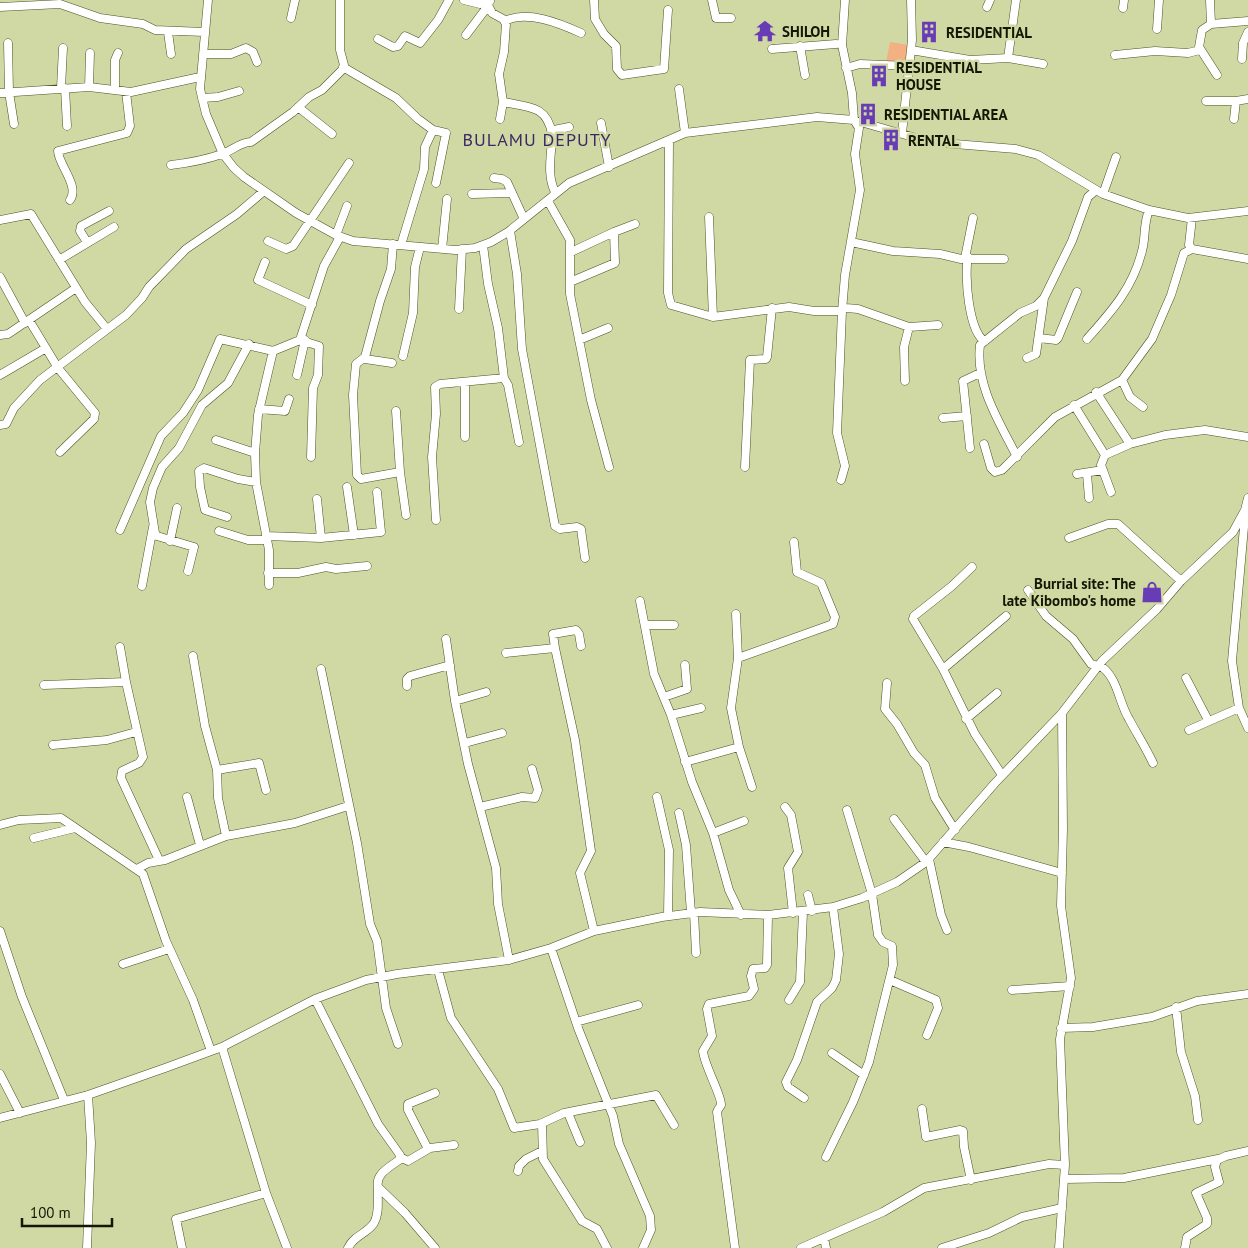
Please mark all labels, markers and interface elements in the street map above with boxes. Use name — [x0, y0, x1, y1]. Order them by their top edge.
temple icon: SHILOH — [752, 18, 778, 44]
building icon: RESIDENTIAL — [916, 19, 942, 45]
place label: SHILOH — [782, 22, 830, 41]
place label: RESIDENTIAL — [946, 23, 1032, 42]
place label: RESIDENTIAL HOUSE — [896, 58, 982, 94]
building icon: RESIDENTIAL HOUSE — [866, 63, 892, 89]
building icon: RESIDENTIAL AREA — [855, 101, 881, 127]
place label: RESIDENTIAL AREA — [884, 105, 1008, 124]
building icon: RENTAL — [878, 127, 904, 153]
district label: BULAMU DEPUTY — [462, 128, 612, 151]
place label: RENTAL — [908, 131, 959, 150]
place label: Burrial site: The late Kibombo's home — [1002, 574, 1136, 610]
shop icon: Burrial site: The late Kibombo's home — [1139, 579, 1165, 605]
scale bar — [22, 1196, 112, 1228]
text: 100 m — [30, 1203, 71, 1222]

